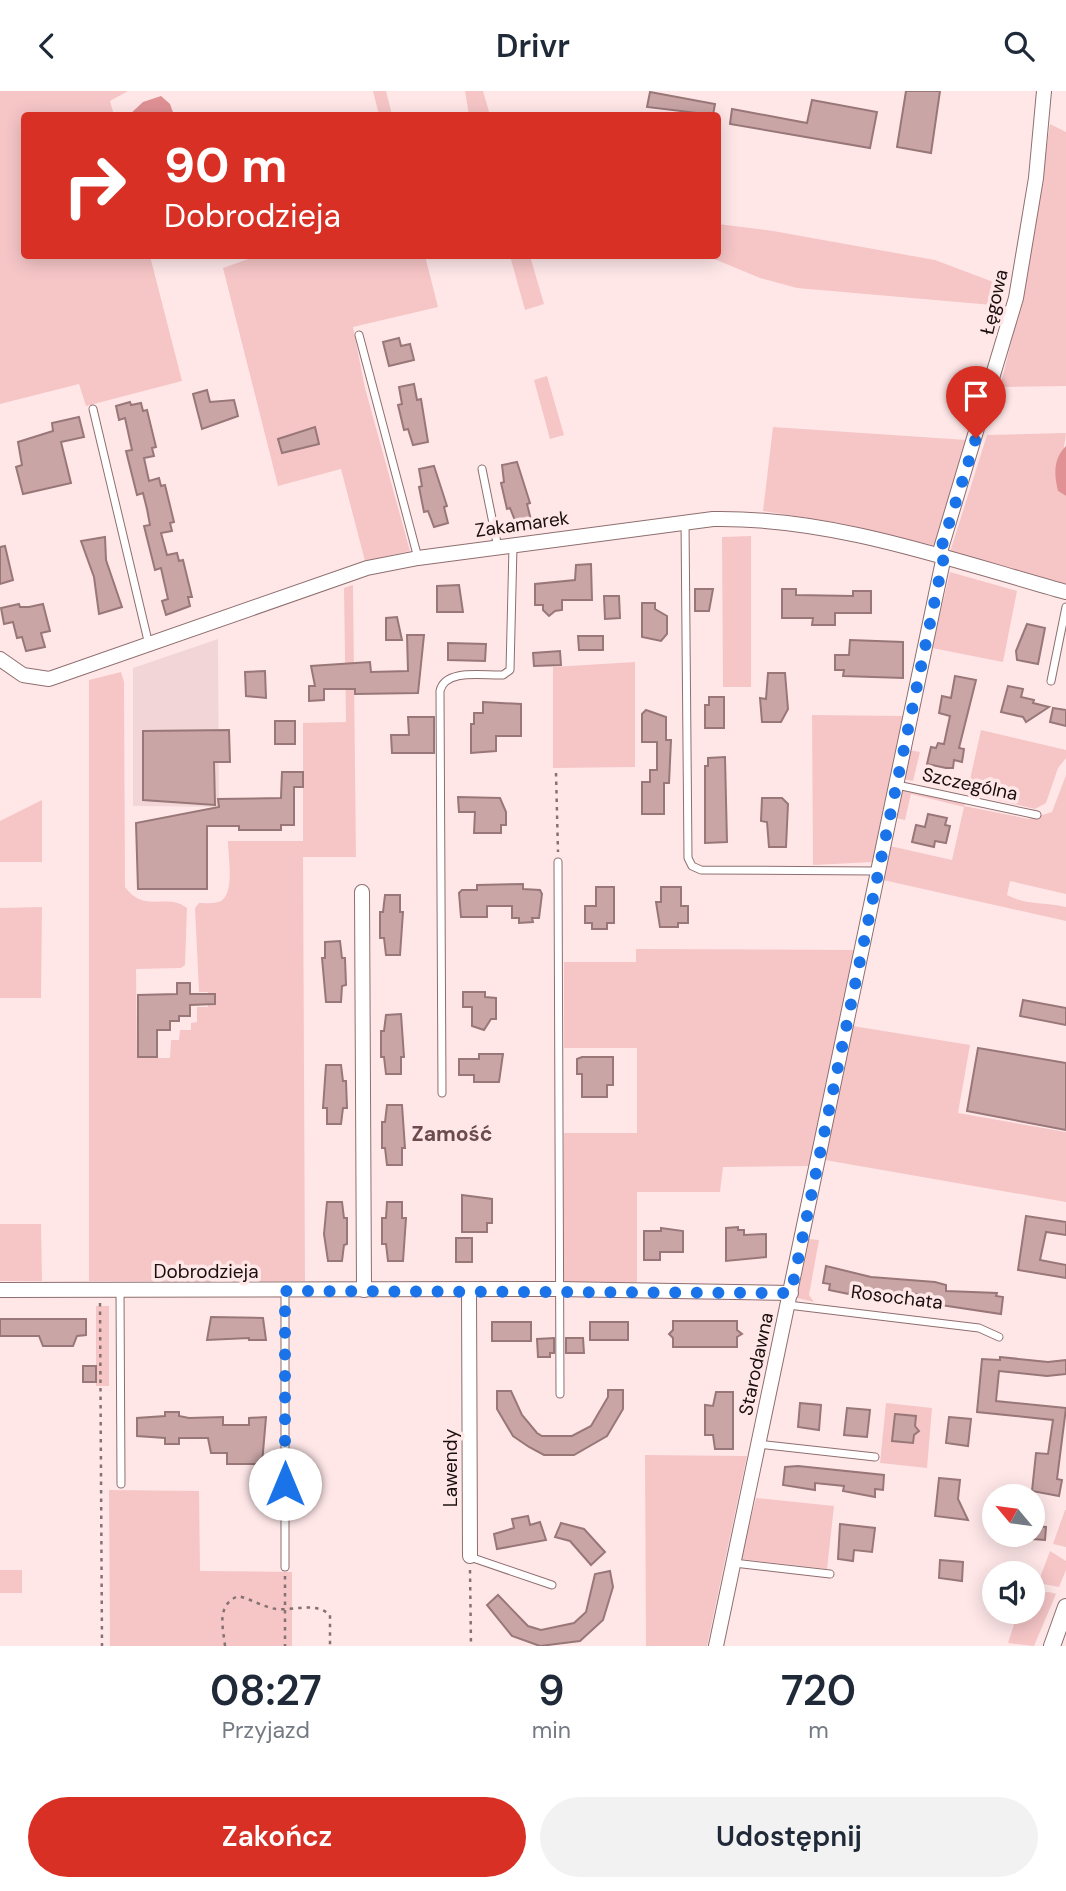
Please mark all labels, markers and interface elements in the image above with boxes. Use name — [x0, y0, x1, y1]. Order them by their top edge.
text: Drivr — [496, 25, 570, 67]
icon: back — [28, 27, 66, 65]
icon: search — [1000, 27, 1038, 65]
text: 90 m — [164, 133, 287, 197]
icon: right — [49, 140, 140, 231]
text: Dobrodzieja — [164, 195, 341, 237]
street label: Łęgowa — [974, 267, 1014, 337]
pin — [946, 366, 1006, 438]
icon: arrive — [957, 377, 995, 415]
street label: Zakamarek — [473, 505, 571, 543]
street label: Szczególna — [920, 762, 1020, 806]
district label: Zamość — [412, 1120, 492, 1148]
street label: Dobrodzieja — [153, 1259, 259, 1284]
street label: Rosochata — [850, 1279, 944, 1315]
street label: Starodawna — [733, 1310, 779, 1418]
street label: Lawendy — [438, 1428, 463, 1507]
position arrow — [248, 1447, 322, 1521]
north arrow — [982, 1484, 1045, 1547]
map controls — [982, 1484, 1045, 1624]
button: sound — [982, 1561, 1045, 1624]
text: 08:27 — [210, 1663, 322, 1718]
text: 9 — [538, 1663, 565, 1718]
text: 720 — [781, 1663, 856, 1718]
text: Przyjazd — [222, 1715, 310, 1745]
text: min — [532, 1715, 571, 1745]
text: m — [808, 1715, 829, 1745]
button: Zakończ — [28, 1797, 526, 1877]
button: Udostępnij — [540, 1797, 1038, 1877]

